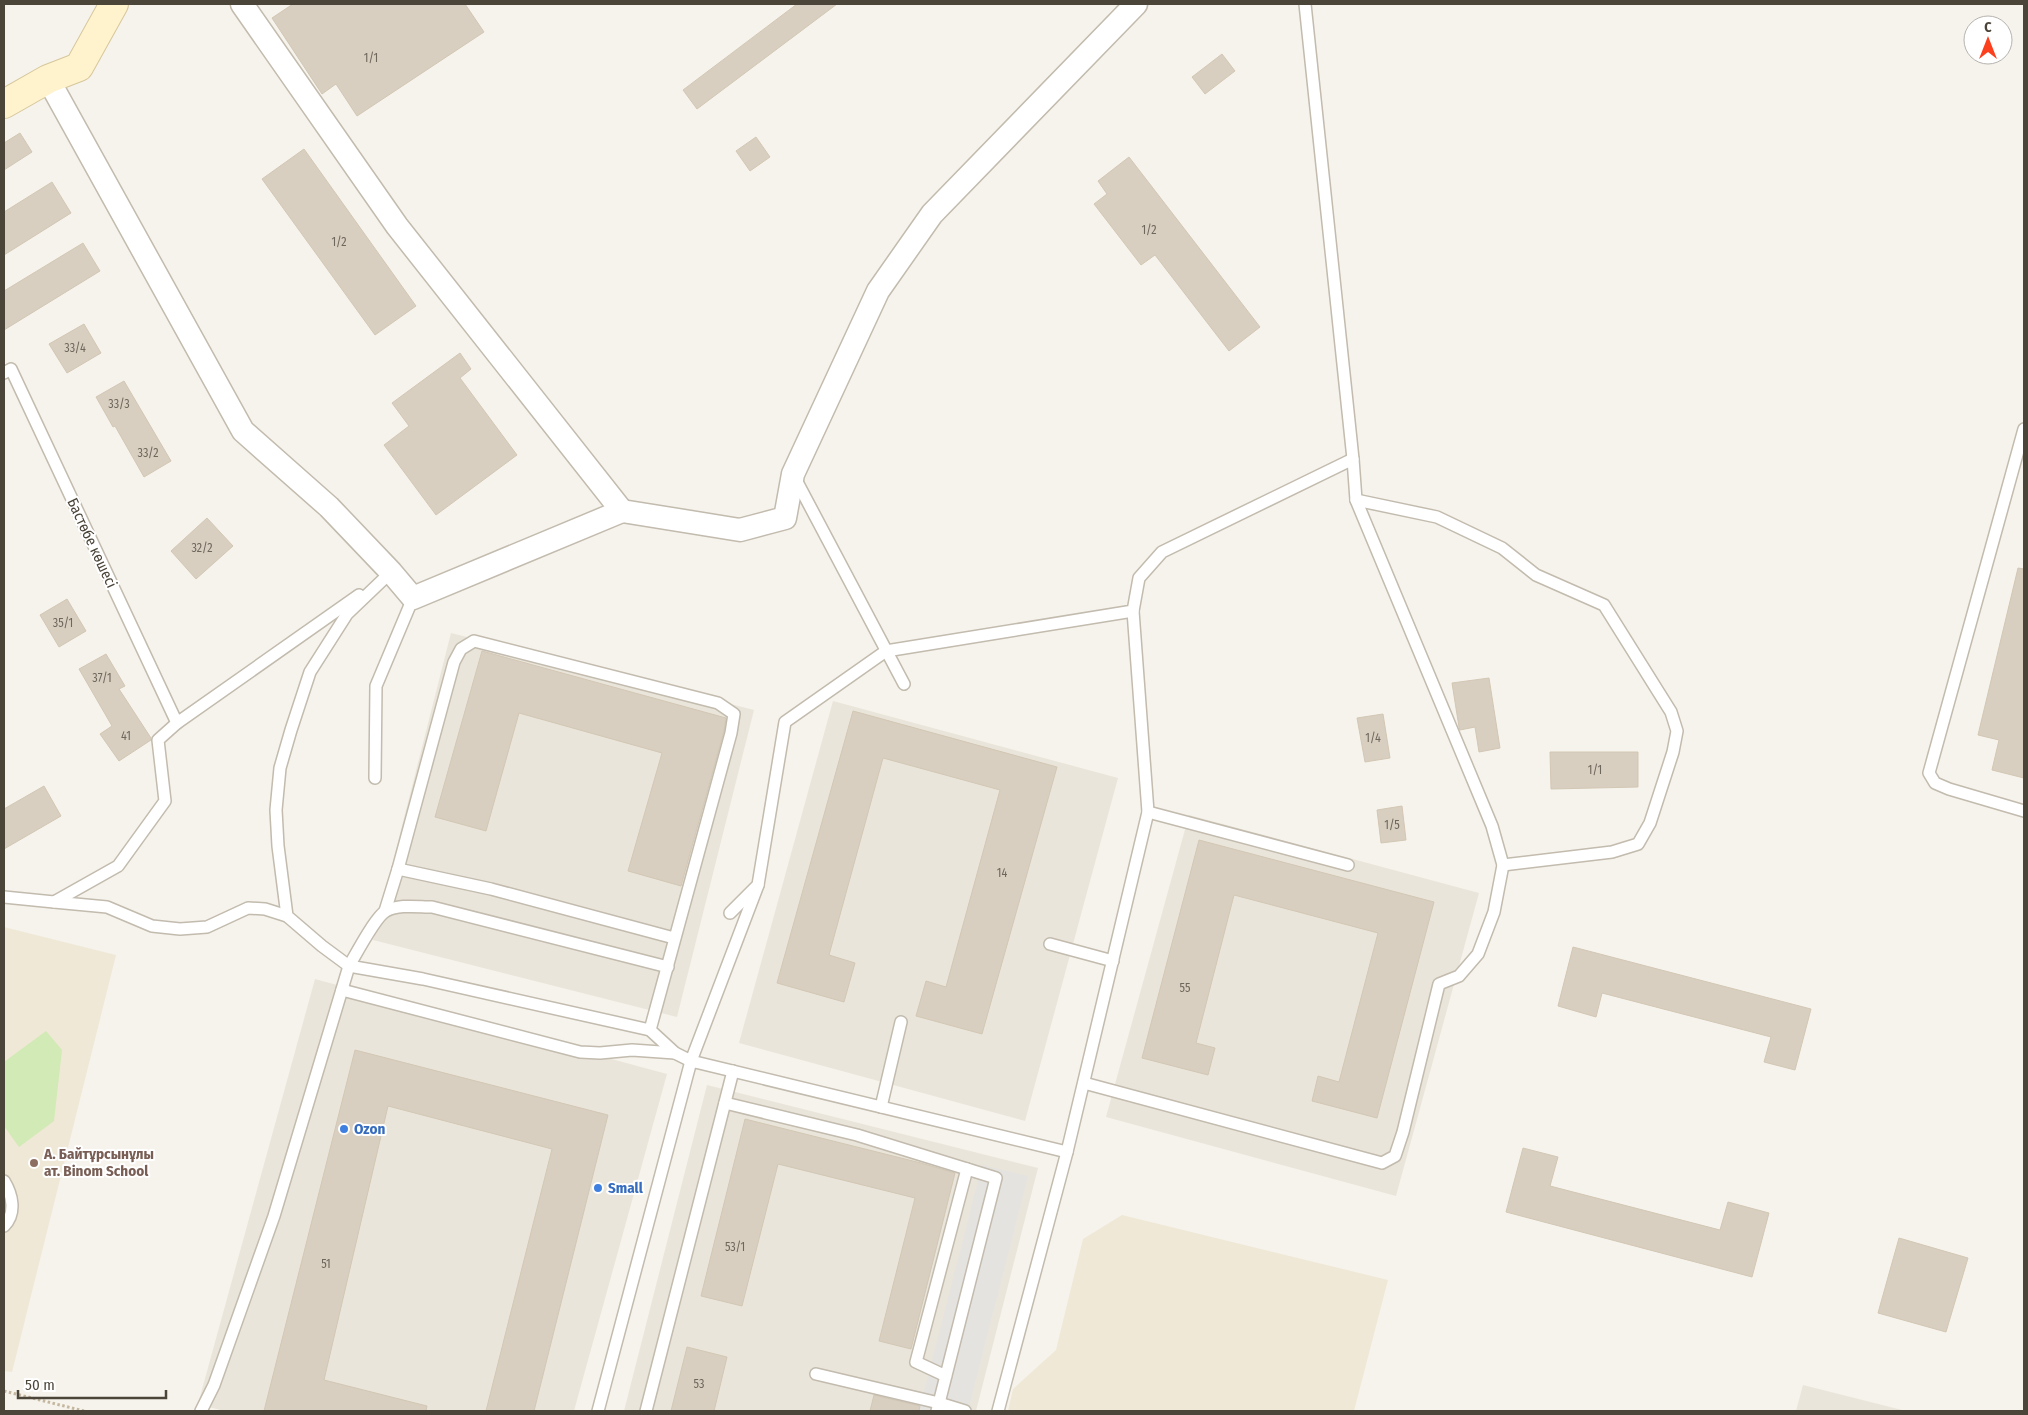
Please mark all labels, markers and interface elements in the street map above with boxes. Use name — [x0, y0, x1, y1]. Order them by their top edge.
north arrow — [1963, 15, 2013, 65]
text: С — [1984, 19, 1992, 36]
house number: 1/1 — [364, 51, 378, 65]
house number: 1/2 — [1141, 223, 1157, 237]
house number: 1/2 — [331, 235, 347, 249]
house number: 33/4 — [64, 341, 86, 355]
house number: 33/3 — [108, 397, 130, 411]
house number: 33/2 — [137, 446, 159, 460]
street label: Бастөбе көшесі — [63, 495, 121, 591]
house number: 32/2 — [191, 541, 213, 555]
house number: 35/1 — [53, 616, 73, 630]
house number: 37/1 — [92, 671, 112, 685]
house number: 41 — [121, 729, 131, 743]
house number: 1/4 — [1365, 731, 1381, 745]
house number: 1/1 — [1588, 763, 1602, 777]
house number: 1/5 — [1384, 818, 1400, 832]
house number: 14 — [997, 866, 1007, 880]
house number: 55 — [1180, 981, 1191, 995]
place label: Ozon — [354, 1120, 385, 1138]
marker: Ozon — [338, 1123, 350, 1135]
place label: А. Байтұрсынұлы ат. Binom School — [43, 1145, 154, 1180]
marker: А. Байтұрсынұлы ат. Binom School — [28, 1157, 40, 1169]
place label: Small — [608, 1179, 644, 1197]
marker: Small — [592, 1182, 604, 1194]
house number: 53/1 — [725, 1240, 745, 1254]
house number: 51 — [321, 1257, 331, 1271]
scale bar — [18, 1368, 165, 1400]
text: 50 m — [25, 1376, 55, 1394]
house number: 53 — [694, 1377, 704, 1391]

